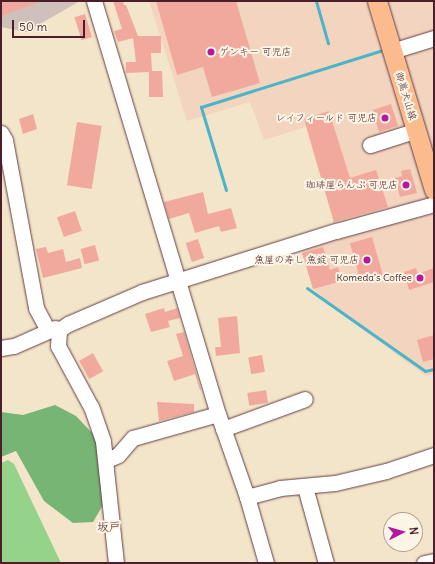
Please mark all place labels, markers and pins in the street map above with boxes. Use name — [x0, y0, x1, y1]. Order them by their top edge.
place label: ゲンキー 可児店 — [219, 46, 291, 58]
marker: ゲンキー 可児店 — [206, 47, 216, 57]
place label: レイフィールド 可児店 — [275, 112, 377, 124]
marker: レイフィールド 可児店 — [380, 113, 390, 123]
place label: 珈琲屋らんぷ 可児店 — [306, 179, 398, 191]
marker: 珈琲屋らんぷ 可児店 — [401, 180, 411, 190]
place label: 魚屋の寿し 魚錠 可児店 — [254, 254, 359, 266]
marker: 魚屋の寿し 魚錠 可児店 — [362, 255, 372, 265]
place label: Komeda's Coffee — [337, 272, 412, 284]
marker: Komeda's Coffee — [415, 273, 425, 283]

